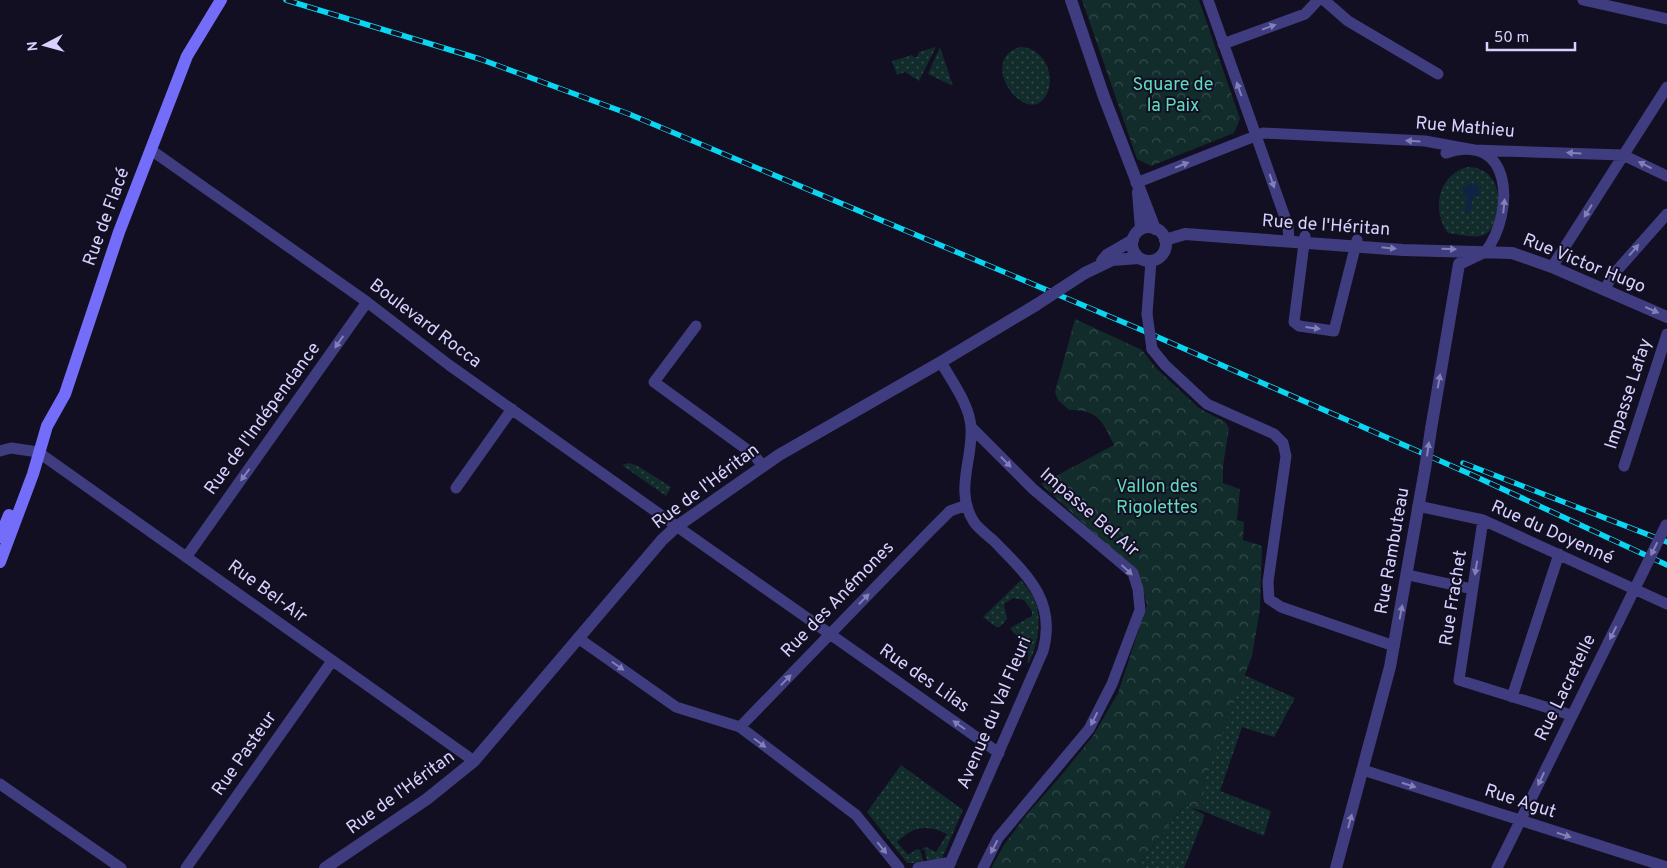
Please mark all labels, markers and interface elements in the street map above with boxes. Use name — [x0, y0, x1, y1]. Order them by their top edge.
north arrow — [20, 20, 70, 70]
scale bar — [1487, 20, 1574, 52]
one-way arrow — [1261, 23, 1276, 30]
text: 50 m — [1494, 29, 1529, 48]
text: N — [25, 40, 43, 52]
park label: Square de la Paix — [1133, 74, 1213, 118]
one-way arrow — [1235, 81, 1243, 96]
street label: Rue Mathieu — [1414, 112, 1516, 144]
one-way arrow — [1404, 136, 1420, 144]
one-way arrow — [1566, 148, 1582, 156]
one-way arrow — [1175, 161, 1189, 169]
one-way arrow — [1638, 161, 1652, 169]
street label: Rue de Flacé — [79, 165, 135, 269]
one-way arrow — [1269, 173, 1276, 188]
one-way arrow — [1500, 198, 1508, 214]
one-way arrow — [1583, 204, 1592, 217]
street label: Rue de l'Héritan — [1261, 210, 1391, 242]
street label: Rue Victor Hugo — [1519, 229, 1649, 299]
one-way arrow — [1382, 244, 1398, 252]
one-way arrow — [1629, 244, 1640, 257]
one-way arrow — [1442, 246, 1458, 254]
street label: Boulevard Rocca — [364, 274, 486, 374]
one-way arrow — [1645, 306, 1659, 314]
one-way arrow — [1306, 324, 1322, 332]
one-way arrow — [334, 335, 344, 349]
street label: Impasse Lafay — [1600, 336, 1658, 452]
street label: Rue de l'Indépendance — [200, 338, 326, 500]
one-way arrow — [1436, 373, 1444, 389]
street label: Rue de l'Héritan — [648, 439, 764, 535]
one-way arrow — [1424, 441, 1432, 457]
one-way arrow — [1000, 456, 1012, 468]
street label: Impasse Bel Air — [1034, 463, 1144, 563]
one-way arrow — [240, 468, 250, 482]
park label: Vallon des Rigolettes — [1116, 476, 1198, 520]
street label: Rue Rambuteau — [1371, 486, 1415, 616]
street label: Rue du Doyenné — [1487, 496, 1617, 570]
street label: Rue des Anémones — [776, 537, 900, 663]
one-way arrow — [1650, 542, 1658, 556]
street label: Rue Frachet — [1435, 549, 1473, 647]
street label: Rue Bel-Air — [223, 555, 311, 629]
one-way arrow — [1471, 561, 1479, 577]
one-way arrow — [1121, 564, 1133, 576]
one-way arrow — [858, 593, 870, 605]
one-way arrow — [1397, 604, 1405, 620]
one-way arrow — [1609, 626, 1617, 640]
street label: Rue Lacretelle — [1530, 631, 1602, 745]
street label: Avenue du Val Fleuri — [953, 633, 1037, 793]
street label: Rue des Lilas — [874, 639, 974, 719]
one-way arrow — [611, 661, 625, 671]
one-way arrow — [779, 674, 791, 686]
street label: Rue Pasteur — [207, 707, 283, 801]
one-way arrow — [1090, 712, 1098, 726]
one-way arrow — [952, 720, 966, 730]
one-way arrow — [753, 737, 766, 748]
street label: Rue de l'Héritan — [342, 746, 460, 840]
one-way arrow — [1537, 772, 1545, 786]
street label: Rue Agut — [1481, 780, 1559, 824]
one-way arrow — [1402, 781, 1417, 789]
one-way arrow — [1346, 814, 1354, 829]
one-way arrow — [1557, 831, 1572, 839]
one-way arrow — [990, 839, 998, 854]
one-way arrow — [877, 841, 888, 854]

